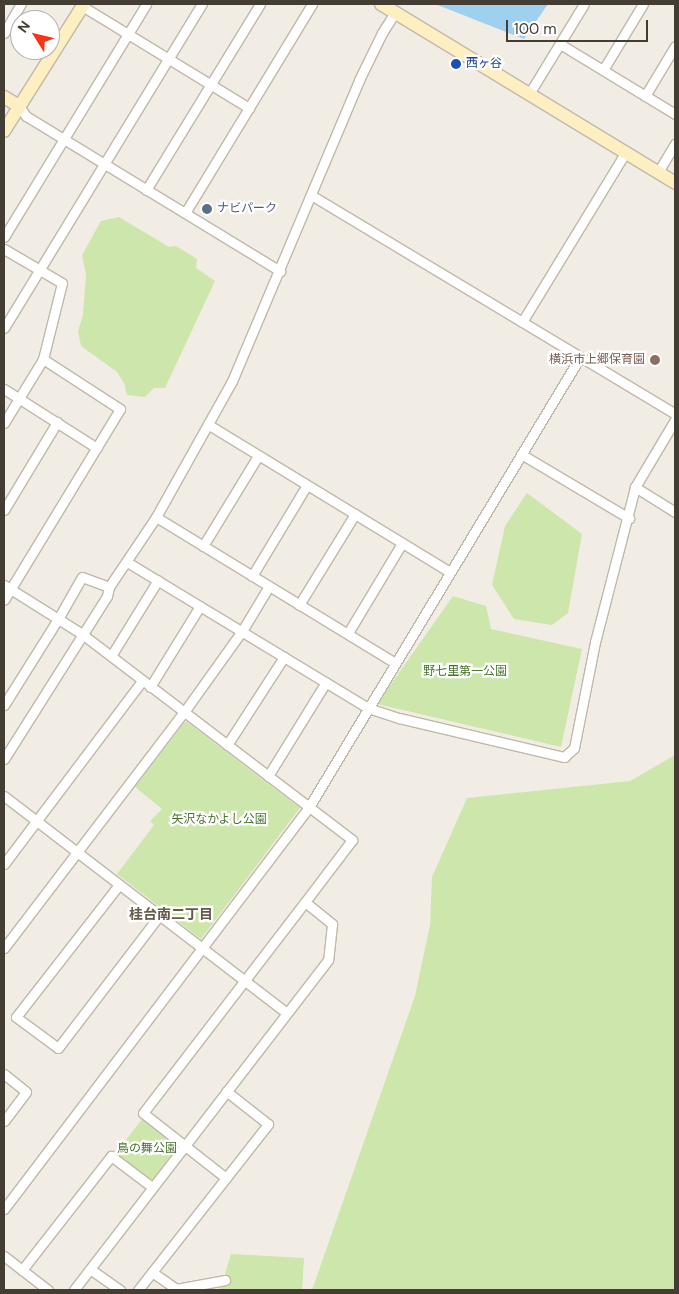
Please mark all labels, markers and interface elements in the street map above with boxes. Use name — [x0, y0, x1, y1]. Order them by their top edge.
north arrow — [10, 10, 60, 60]
scale bar — [509, 10, 652, 42]
text: N — [13, 17, 34, 36]
text: 100 m — [514, 19, 557, 39]
place label: 西ヶ谷 — [466, 57, 502, 71]
marker: 西ヶ谷 — [450, 58, 462, 70]
place label: ナビパーク — [217, 202, 277, 216]
marker: ナビパーク — [201, 203, 213, 215]
place label: 横浜市上郷保育園 — [549, 353, 645, 367]
marker: 横浜市上郷保育園 — [649, 354, 661, 366]
park label: 野七里第一公園 — [423, 665, 507, 679]
park label: 矢沢なかよし公園 — [171, 813, 267, 827]
district label: 桂台南二丁目 — [129, 906, 213, 922]
park label: 鳥の舞公園 — [117, 1142, 177, 1156]

